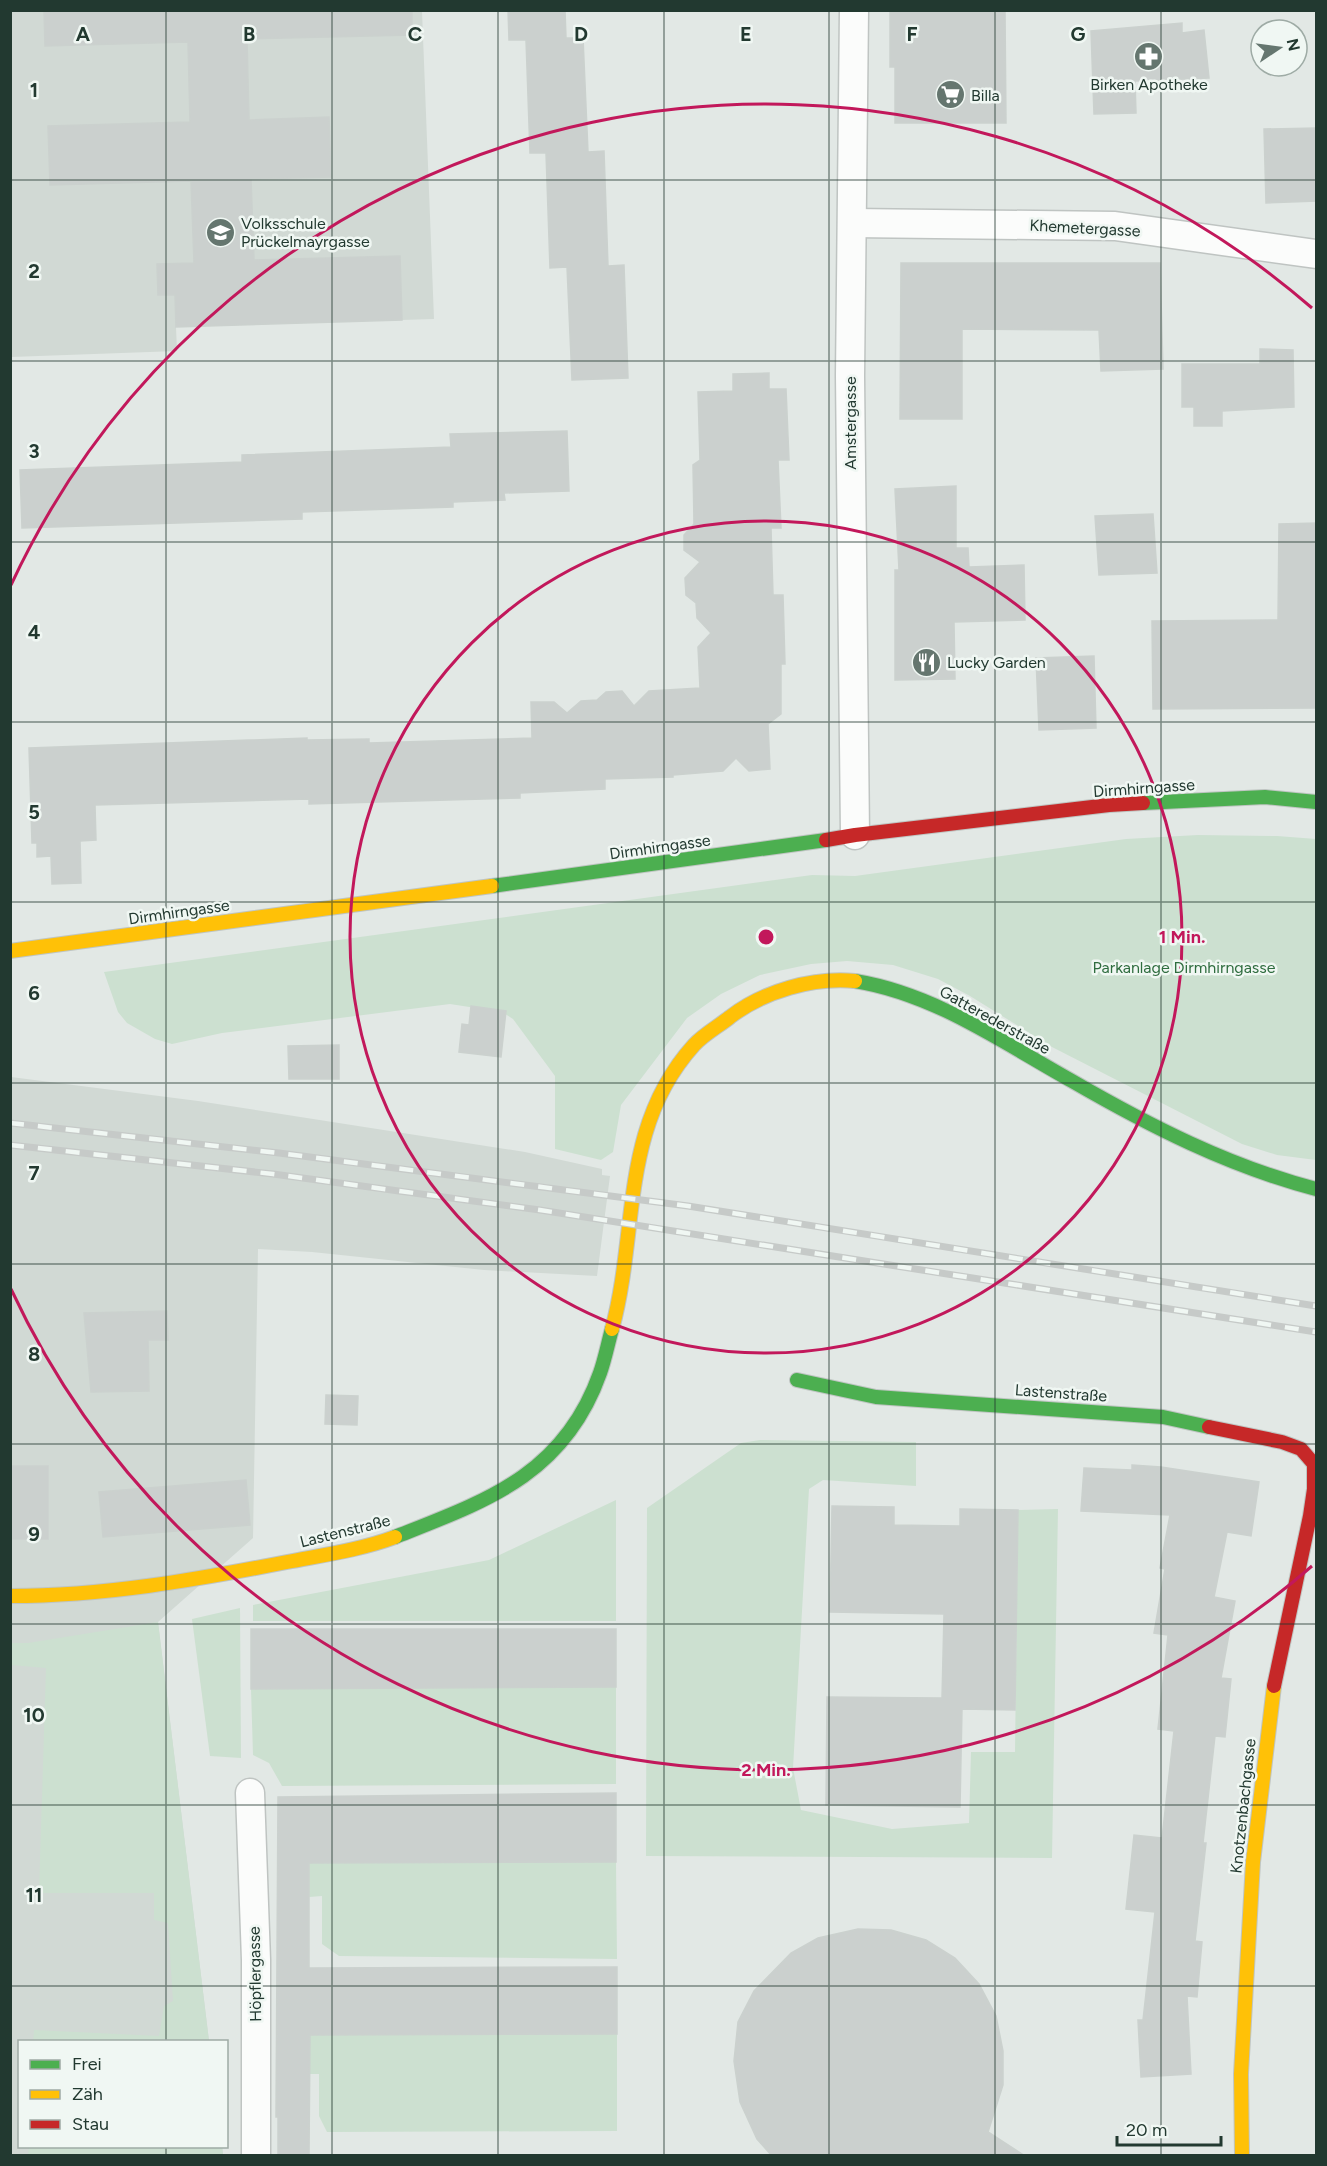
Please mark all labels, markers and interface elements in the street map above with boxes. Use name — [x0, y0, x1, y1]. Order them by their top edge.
north arrow — [1249, 18, 1309, 78]
text: A — [76, 22, 91, 46]
text: B — [243, 22, 255, 46]
text: C — [408, 22, 422, 46]
text: D — [574, 22, 588, 46]
text: E — [740, 22, 752, 46]
text: F — [906, 22, 918, 46]
text: G — [1071, 22, 1086, 46]
text: N — [1282, 37, 1304, 53]
pharmacy icon: Birken Apotheke — [1133, 40, 1165, 72]
place label: Birken Apotheke — [1090, 75, 1208, 94]
text: 1 — [30, 78, 38, 102]
supermarket icon: Billa — [934, 79, 966, 111]
place label: Billa — [971, 86, 1000, 105]
place label: Volksschule Prückelmayrgasse — [241, 214, 370, 251]
school or university icon: Volksschule Prückelmayrgasse — [204, 216, 236, 248]
street label: Khemetergasse — [1029, 216, 1141, 240]
text: 2 — [28, 259, 40, 283]
street label: Amstergasse — [841, 376, 860, 470]
text: 3 — [28, 439, 40, 463]
text: 4 — [28, 620, 41, 644]
restaurant icon: Lucky Garden — [910, 646, 942, 678]
place label: Lucky Garden — [947, 653, 1046, 672]
street label: Dirmhirngasse — [1093, 775, 1196, 801]
text: 5 — [28, 800, 40, 824]
street label: Dirmhirngasse — [608, 830, 712, 863]
street label: Dirmhirngasse — [127, 895, 231, 928]
text: 1 Min. — [1159, 926, 1205, 948]
centre of rings — [756, 927, 776, 947]
park label: Parkanlage Dirmhirngasse — [1092, 958, 1276, 977]
text: 6 — [28, 981, 40, 1005]
street label: Gatterederstraße — [936, 982, 1054, 1058]
text: 7 — [28, 1161, 40, 1185]
text: 8 — [28, 1342, 40, 1366]
street label: Lastenstraße — [1014, 1380, 1108, 1406]
street label: Lastenstraße — [298, 1511, 392, 1551]
text: 9 — [28, 1522, 40, 1546]
text: 10 — [23, 1703, 45, 1727]
street label: Knotzenbachgasse — [1226, 1737, 1260, 1875]
text: 2 Min. — [741, 1759, 791, 1781]
text: 11 — [26, 1883, 42, 1907]
street label: Höpflergasse — [245, 1926, 265, 2022]
legend — [18, 2040, 228, 2148]
text: Frei — [72, 2053, 102, 2075]
text: Zäh — [72, 2083, 103, 2105]
scale bar — [1117, 2109, 1220, 2147]
text: Stau — [72, 2113, 109, 2135]
text: 20 m — [1126, 2119, 1167, 2141]

